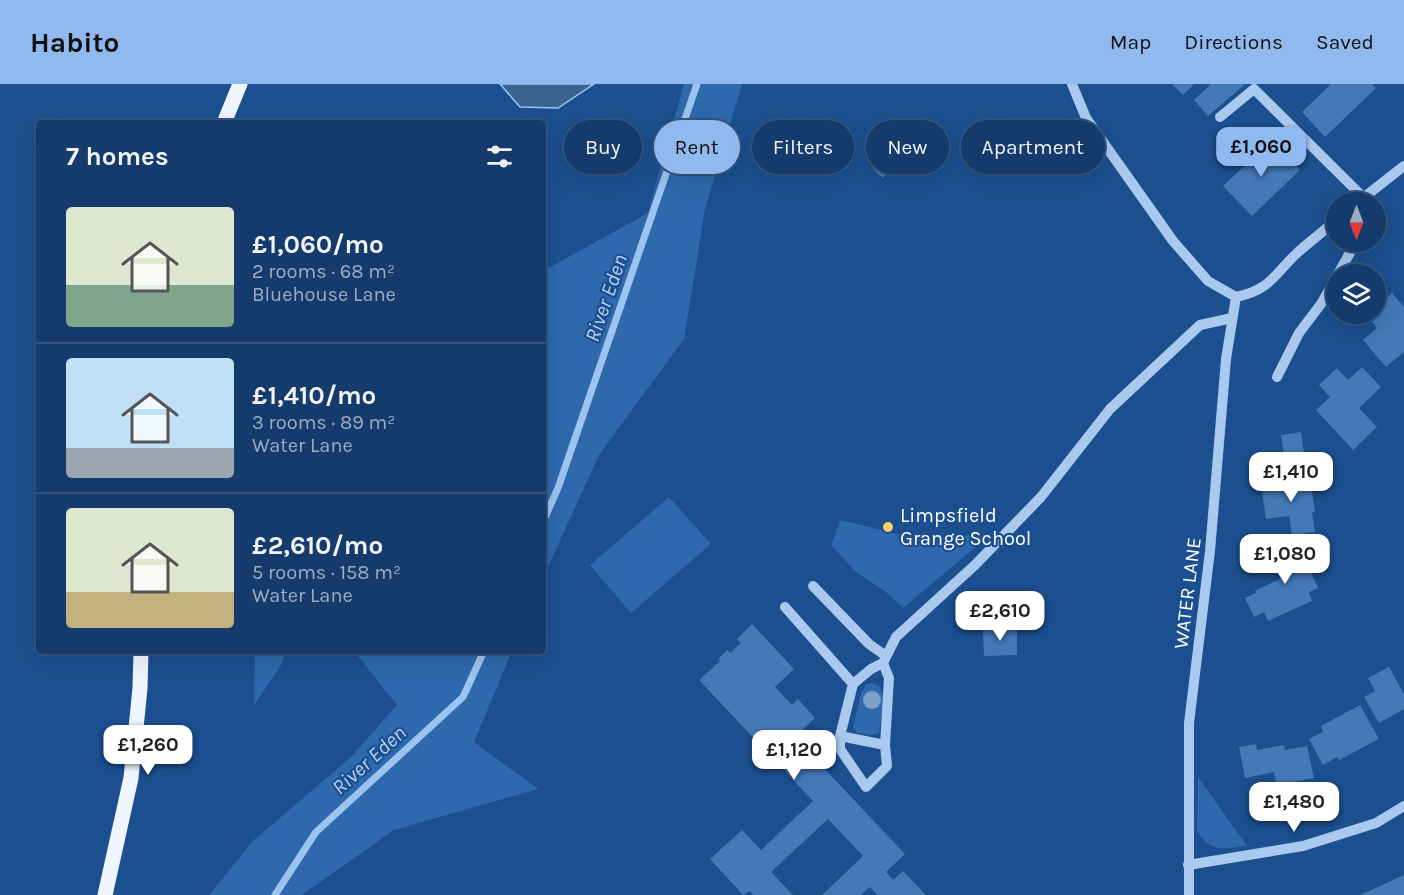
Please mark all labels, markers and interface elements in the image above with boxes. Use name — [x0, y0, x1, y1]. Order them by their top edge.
text: Habito — [30, 26, 119, 59]
text: Map — [1110, 30, 1151, 54]
text: Directions — [1184, 30, 1283, 54]
text: Saved — [1316, 30, 1374, 54]
chip: Buy — [564, 120, 642, 174]
chip: Rent — [654, 120, 740, 174]
chip: Filters — [752, 120, 854, 174]
chip: New — [866, 120, 949, 174]
chip: Apartment — [961, 120, 1105, 174]
pin: £1,060 — [1212, 127, 1310, 178]
text: £1,060 — [1230, 135, 1292, 158]
icon: filters — [483, 140, 516, 173]
text: 7 homes — [66, 141, 169, 172]
north arrow — [1326, 192, 1386, 252]
map controls — [1326, 192, 1386, 324]
text: £1,060/mo — [252, 229, 384, 260]
icon: home — [114, 231, 186, 303]
water label: River Eden — [580, 251, 632, 345]
text: 2 rooms · 68 m² — [252, 260, 395, 283]
button: layers — [1326, 264, 1386, 324]
text: Bluehouse Lane — [252, 283, 396, 306]
text: £1,410/mo — [252, 380, 376, 411]
icon: home — [114, 382, 186, 454]
text: 3 rooms · 89 m² — [252, 411, 395, 434]
text: Water Lane — [252, 434, 353, 457]
pin: £1,410 — [1242, 452, 1340, 503]
text: £1,410 — [1263, 460, 1319, 483]
place label: Limpsfield Grange School — [900, 504, 1031, 550]
marker: Limpsfield Grange School — [881, 520, 895, 534]
text: £2,610/mo — [252, 530, 383, 561]
icon: home — [114, 532, 186, 604]
pin: £1,080 — [1236, 534, 1334, 585]
street label: WATER LANE — [1169, 536, 1206, 650]
text: £1,080 — [1254, 542, 1316, 565]
text: 5 rooms · 158 m² — [252, 561, 401, 584]
text: Water Lane — [252, 584, 353, 607]
pin: £2,610 — [951, 591, 1049, 642]
text: £2,610 — [969, 599, 1031, 622]
water label: River Eden — [327, 721, 411, 799]
pin: £1,260 — [99, 725, 197, 776]
pin: £1,120 — [745, 730, 843, 781]
text: £1,260 — [117, 733, 179, 756]
text: £1,120 — [766, 738, 822, 761]
pin: £1,480 — [1245, 782, 1343, 833]
text: £1,480 — [1263, 790, 1325, 813]

